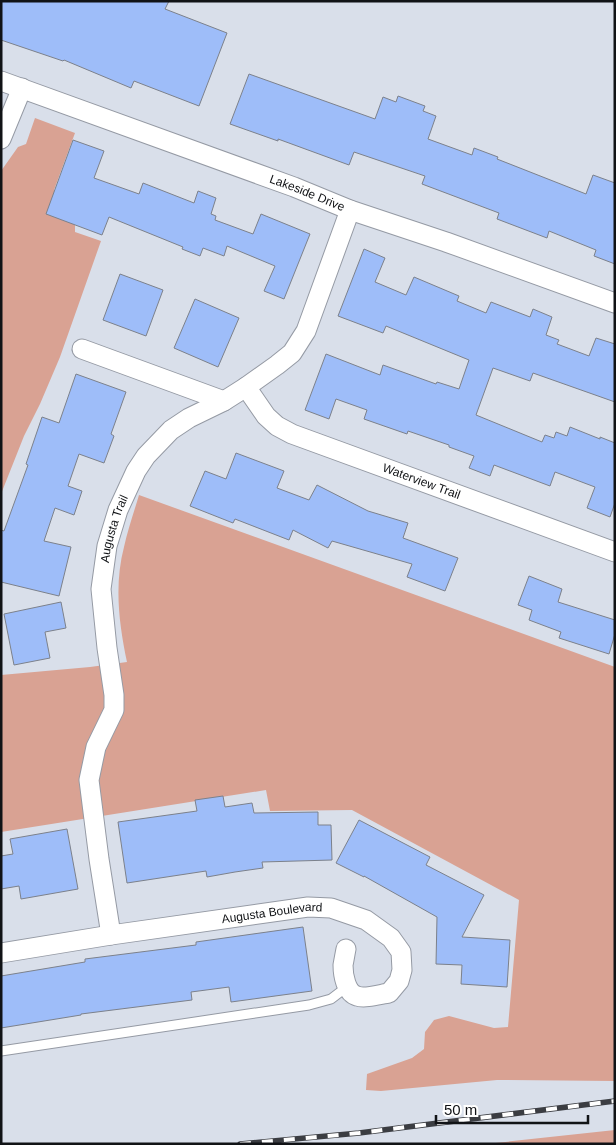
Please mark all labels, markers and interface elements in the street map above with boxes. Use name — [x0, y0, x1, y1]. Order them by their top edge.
street label: Lakeside Drive — [268, 172, 347, 214]
street label: Waterview Trail — [381, 461, 462, 502]
street label: Augusta Trail — [98, 493, 131, 564]
street label: Augusta Boulevard — [221, 900, 323, 926]
scale bar — [436, 1092, 588, 1124]
text: 50 m — [444, 1101, 477, 1118]

